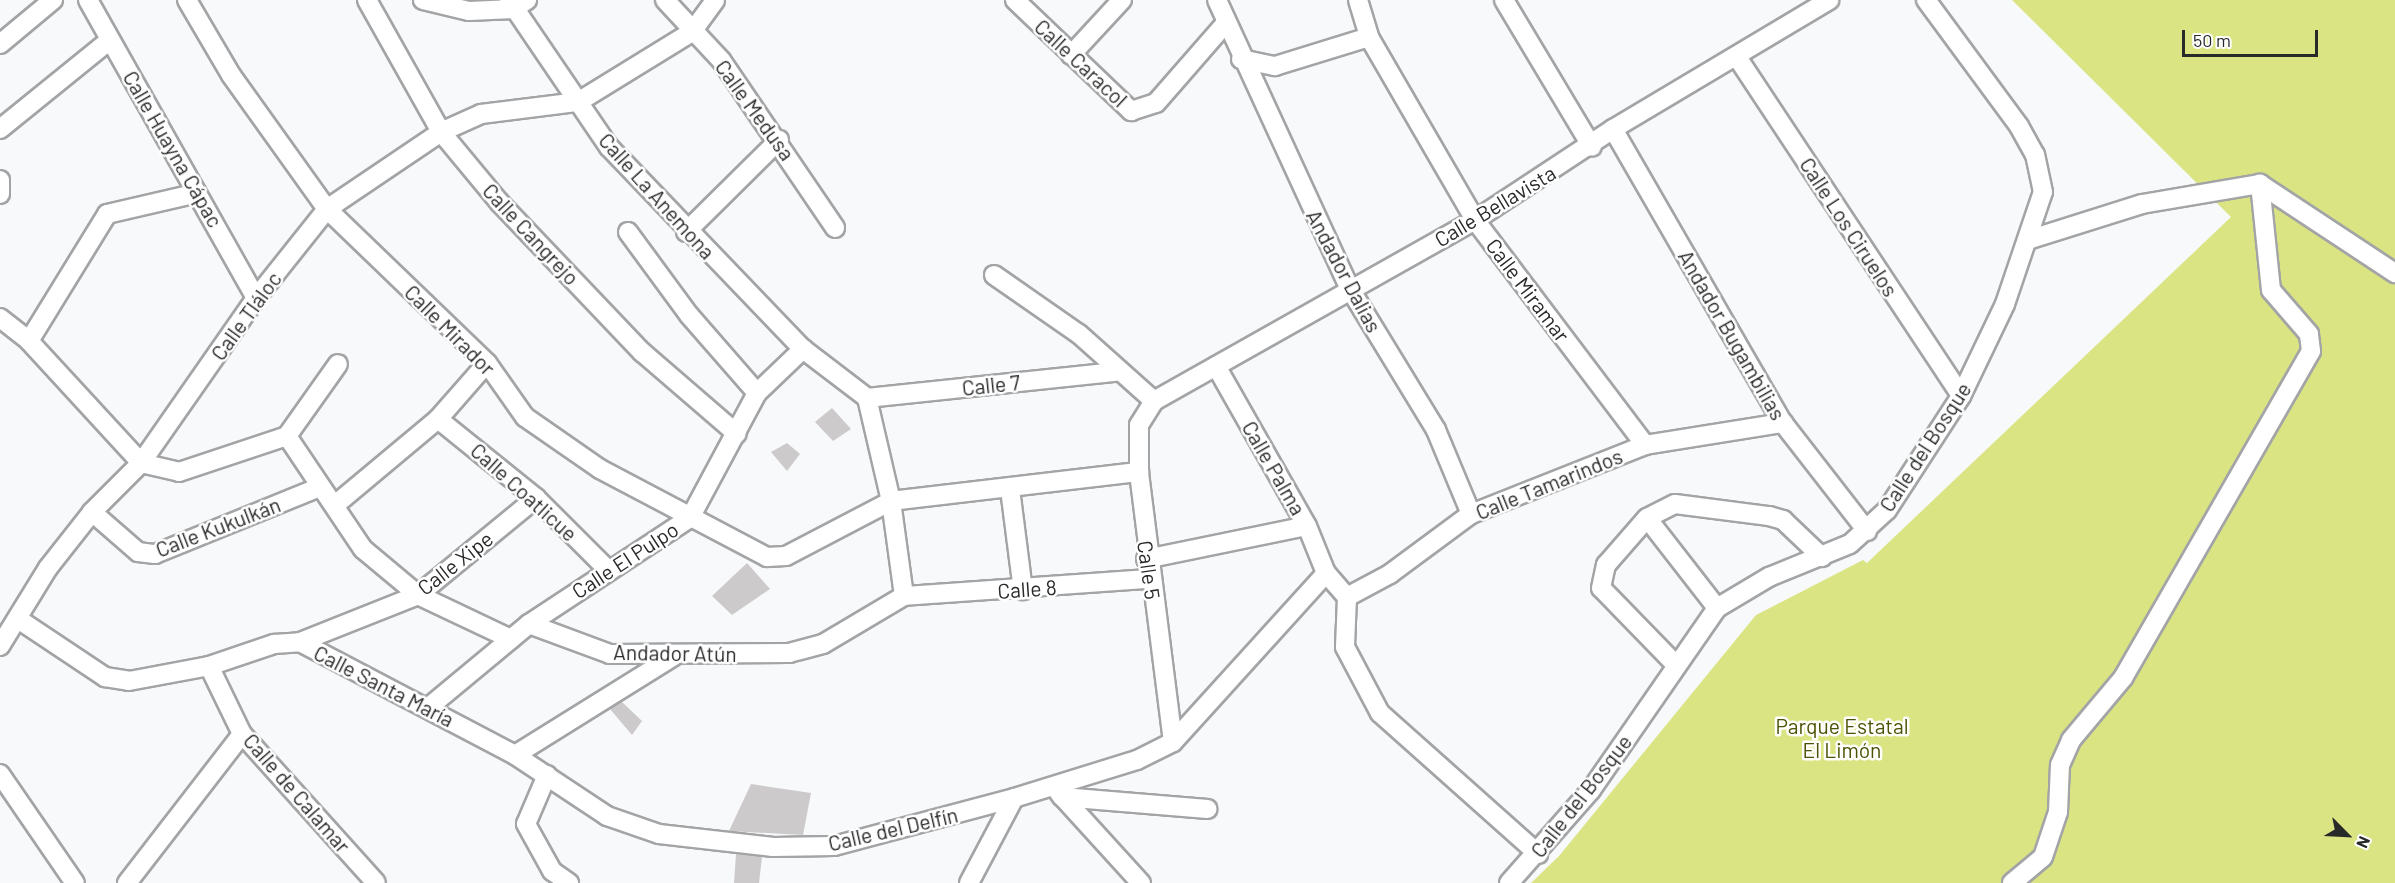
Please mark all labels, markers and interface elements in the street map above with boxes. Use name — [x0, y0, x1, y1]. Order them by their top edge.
street label: Calle Caracol — [1030, 14, 1132, 112]
scale bar — [2185, 18, 2322, 56]
text: 50 m — [2193, 29, 2231, 51]
street label: Calle Medusa — [710, 55, 800, 165]
street label: Calle Huayna Cápac — [118, 66, 228, 232]
street label: Calle La Anemona — [594, 128, 720, 264]
street label: Calle Los Ciruelos — [1795, 153, 1903, 301]
street label: Calle Bellavista — [1430, 160, 1560, 252]
street label: Calle Cangrejo — [478, 178, 584, 290]
street label: Andador Dalias — [1301, 205, 1387, 337]
street label: Calle Miramar — [1481, 233, 1575, 347]
street label: Andador Bugambilias — [1673, 245, 1791, 425]
street label: Calle Tláloc — [206, 267, 286, 365]
street label: Calle Mirador — [399, 279, 501, 381]
street label: Calle 7 — [961, 369, 1021, 401]
street label: Calle del Bosque — [1874, 378, 1976, 516]
street label: Calle Palma — [1237, 416, 1311, 520]
street label: Calle Coatlicue — [466, 438, 582, 546]
street label: Calle Tamarindos — [1472, 443, 1626, 525]
street label: Calle Kukulkán — [152, 492, 284, 562]
street label: Calle El Pulpo — [567, 516, 683, 604]
street label: Calle Xipe — [412, 526, 498, 600]
street label: Calle 5 — [1132, 539, 1166, 601]
street label: Calle 8 — [997, 574, 1057, 604]
street label: Andador Atún — [613, 639, 737, 667]
street label: Calle Santa María — [310, 640, 458, 732]
park label: Parque Estatal El Limón — [1775, 713, 1909, 763]
street label: Calle de Calamar — [238, 728, 356, 858]
street label: Calle del Bosque — [1525, 730, 1637, 862]
street label: Calle del Delfín — [826, 802, 960, 856]
north arrow — [2317, 805, 2377, 865]
text: N — [2353, 834, 2375, 851]

